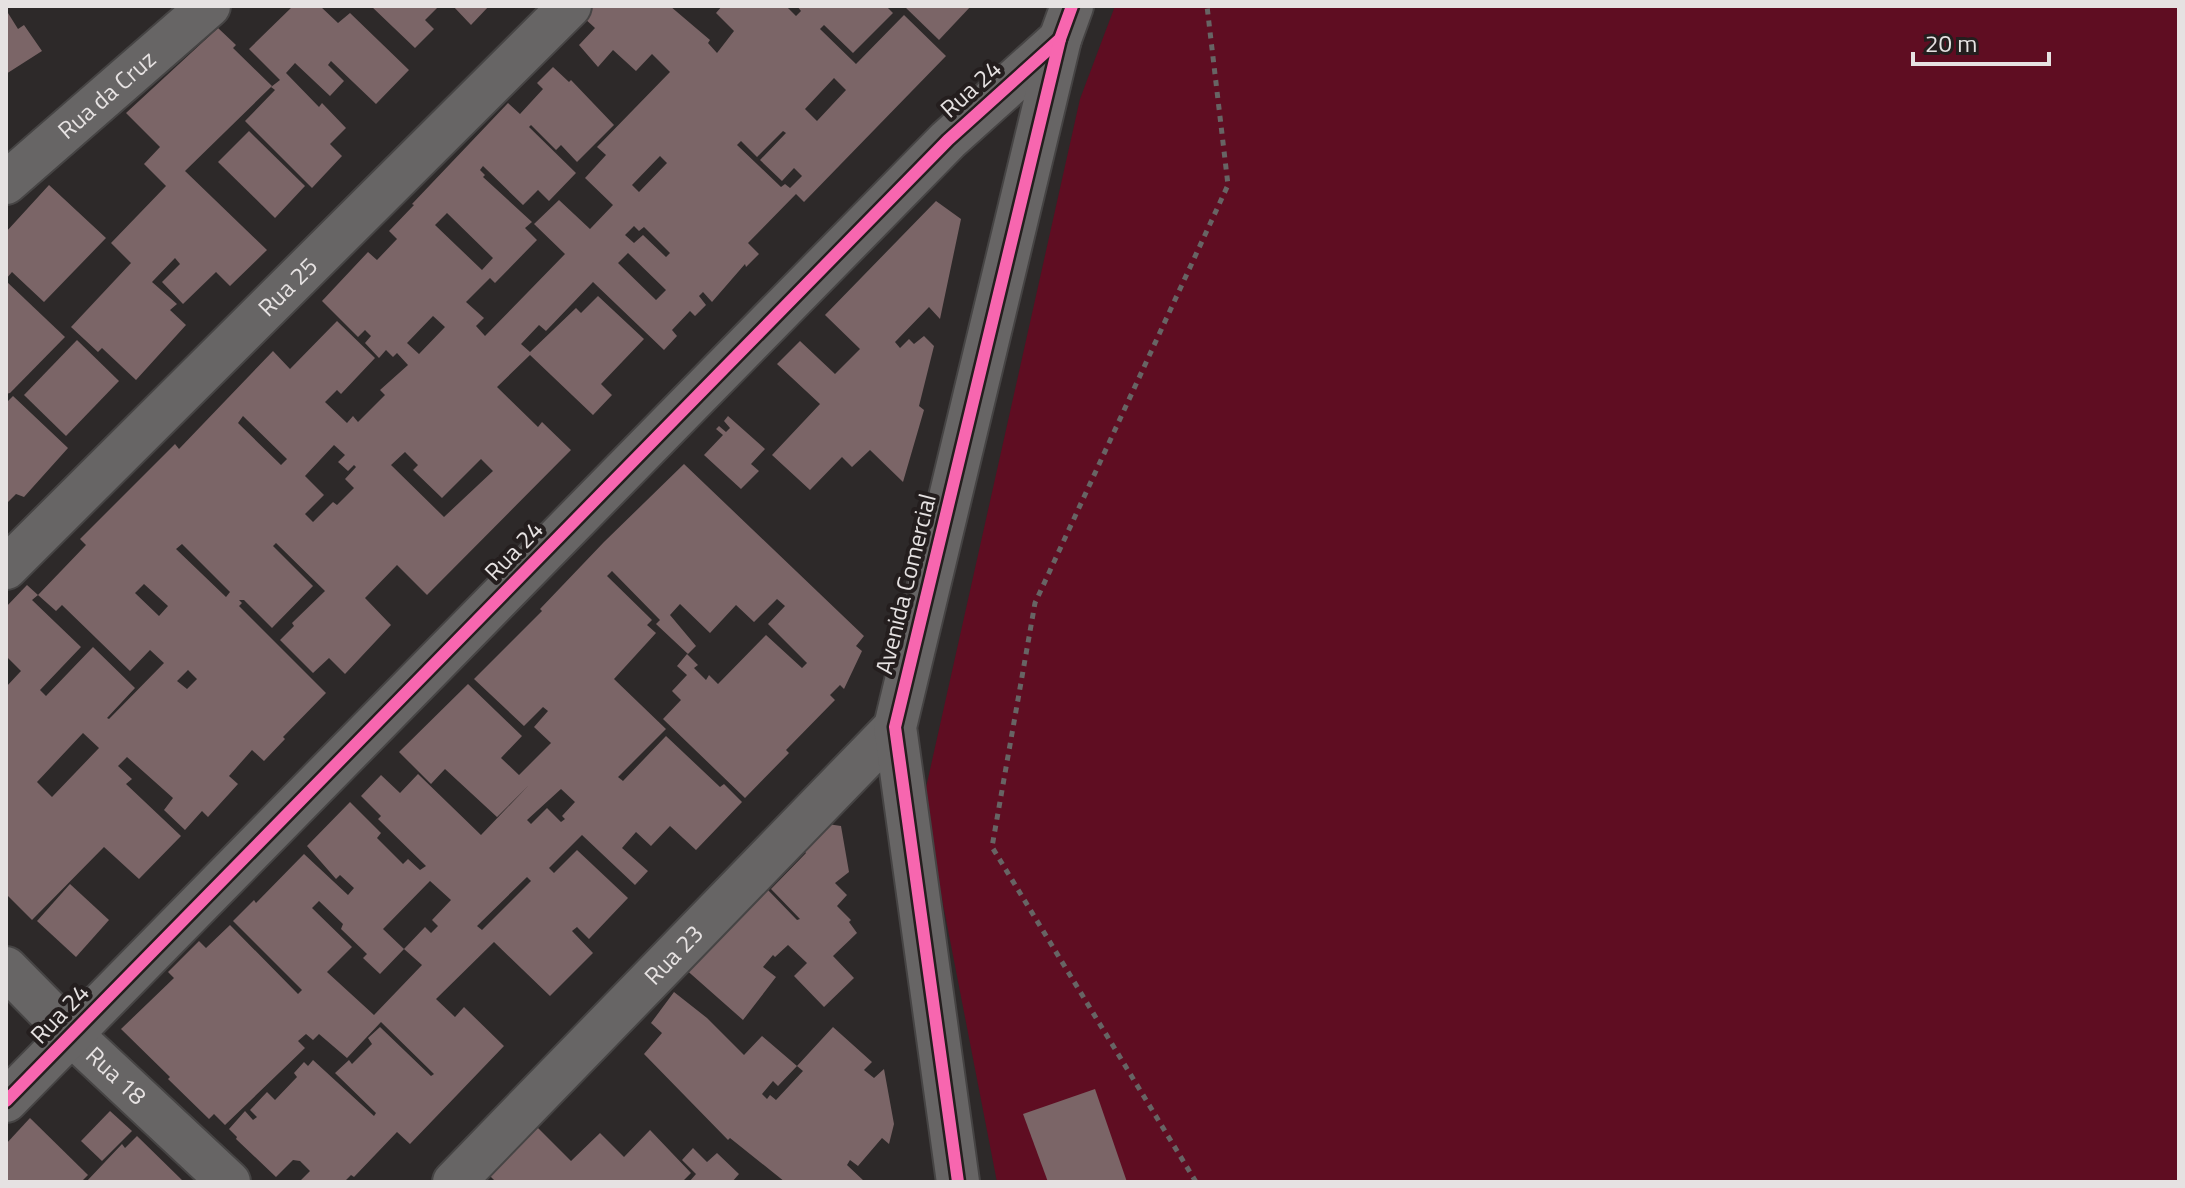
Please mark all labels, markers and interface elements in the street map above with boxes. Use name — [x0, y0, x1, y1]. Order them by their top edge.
scale bar — [1913, 16, 2049, 66]
text: 20 m — [1925, 25, 1977, 61]
street label: Rua da Cruz — [49, 41, 163, 147]
street label: Rua 24 — [932, 51, 1009, 126]
street label: Rua 25 — [249, 248, 325, 324]
street label: Avenida Comercial — [865, 490, 945, 678]
street label: Rua 24 — [475, 512, 551, 589]
street label: Rua 23 — [635, 916, 711, 993]
street label: Rua 24 — [21, 975, 97, 1052]
street label: Rua 18 — [78, 1038, 155, 1113]

